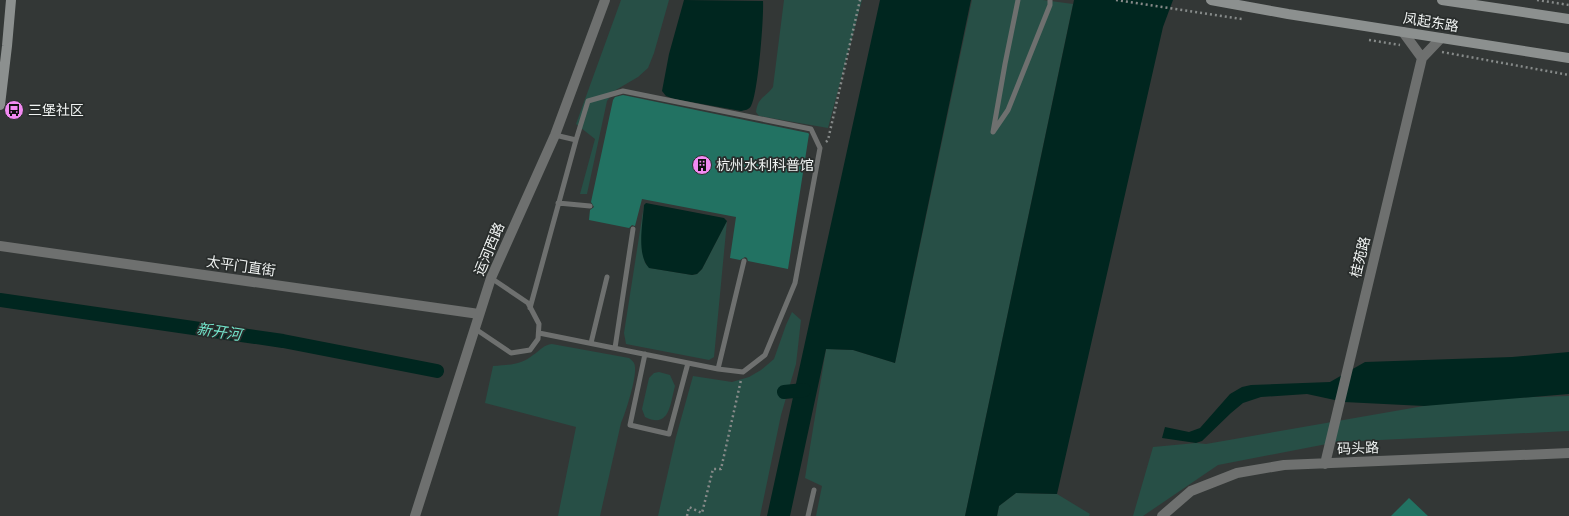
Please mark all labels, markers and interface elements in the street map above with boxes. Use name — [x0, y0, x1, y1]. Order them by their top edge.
street label: 凤起东路 — [1402, 9, 1460, 35]
bus stop icon: 三堡社区 — [3, 99, 25, 121]
place label: 三堡社区 — [28, 101, 84, 119]
building icon: 杭州水利科普馆 — [691, 154, 713, 176]
place label: 杭州水利科普馆 — [716, 156, 814, 174]
street label: 运河西路 — [470, 220, 508, 278]
street label: 桂苑路 — [1346, 234, 1374, 280]
street label: 太平门直街 — [205, 252, 277, 280]
water label: 新开河 — [195, 320, 245, 344]
street label: 码头路 — [1337, 438, 1379, 458]

